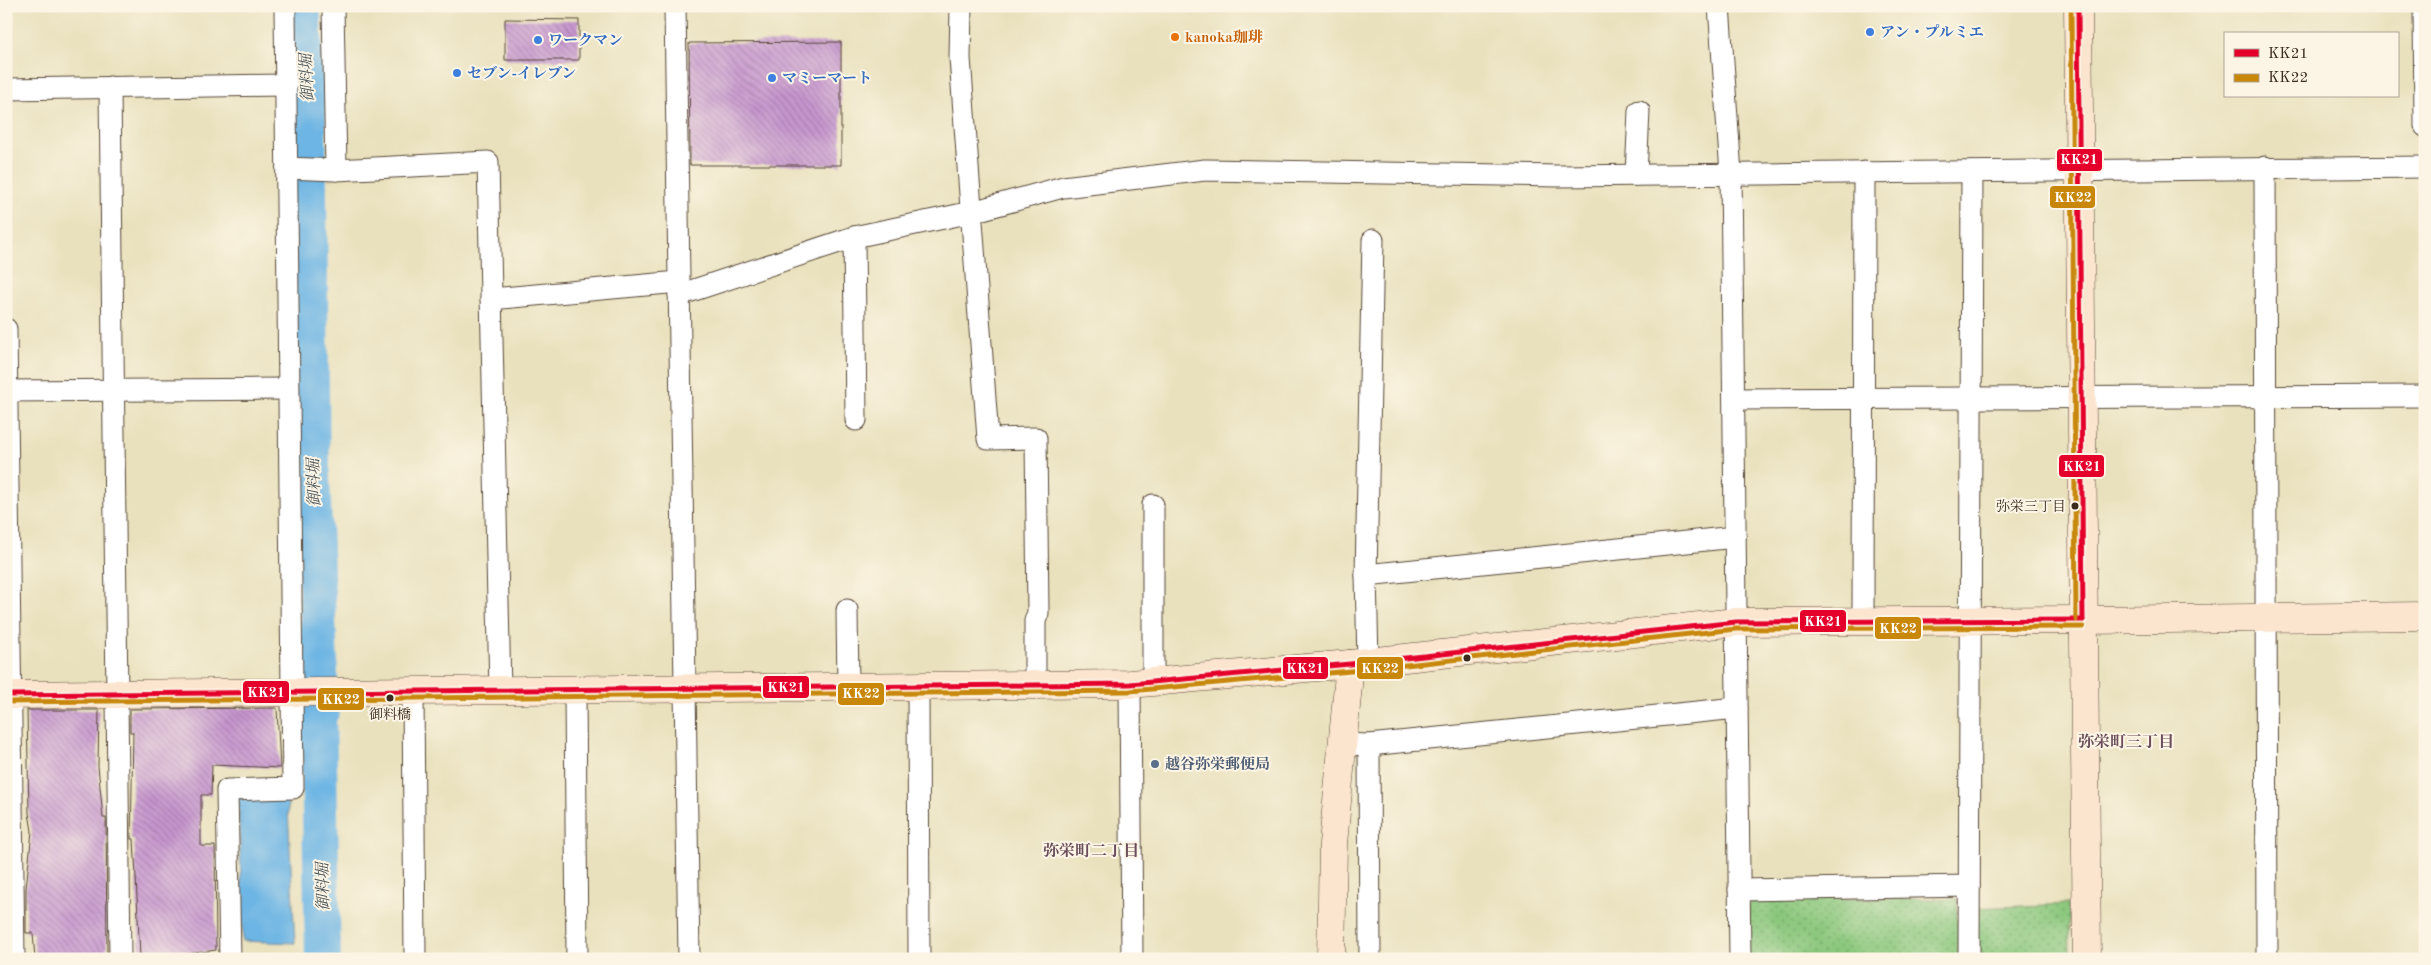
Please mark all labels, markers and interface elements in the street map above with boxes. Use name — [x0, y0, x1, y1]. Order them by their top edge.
place label: アン・プルミエ — [1880, 24, 1984, 41]
marker: アン・プルミエ — [1864, 26, 1876, 38]
place label: kanoka珈琲 — [1185, 29, 1263, 46]
marker: kanoka珈琲 — [1169, 31, 1181, 43]
legend — [2224, 32, 2398, 98]
place label: ワークマン — [548, 33, 623, 49]
marker: ワークマン — [532, 34, 544, 46]
text: KK21 — [2268, 47, 2308, 62]
water label: 御料堀 — [297, 51, 317, 102]
place label: セブン-イレブン — [467, 65, 576, 82]
marker: セブン-イレブン — [451, 67, 463, 79]
place label: マミーマート — [782, 71, 872, 87]
text: KK22 — [2268, 71, 2308, 86]
marker: マミーマート — [766, 72, 778, 84]
line badge: KK21 — [2056, 148, 2103, 172]
text: KK21 — [2060, 153, 2098, 167]
line badge: KK22 — [2049, 185, 2096, 209]
text: KK22 — [2054, 191, 2092, 205]
line badge: KK21 — [2058, 454, 2105, 478]
water label: 御料堀 — [304, 456, 324, 507]
text: KK21 — [2063, 460, 2101, 474]
place label: 弥栄三丁目 — [1996, 499, 2066, 514]
marker: 弥栄三丁目 — [2070, 501, 2080, 511]
line badge: KK21 — [1799, 609, 1847, 633]
text: KK21 — [1804, 615, 1842, 629]
line badge: KK22 — [1874, 616, 1922, 640]
text: KK22 — [1879, 622, 1917, 636]
unlabelled marker — [1462, 653, 1472, 663]
line badge: KK21 — [1282, 656, 1329, 680]
line badge: KK22 — [1356, 656, 1404, 680]
text: KK21 — [1286, 662, 1324, 676]
text: KK22 — [1361, 662, 1399, 676]
line badge: KK21 — [762, 675, 810, 699]
line badge: KK21 — [242, 680, 290, 704]
text: KK21 — [767, 681, 805, 695]
line badge: KK22 — [837, 682, 885, 706]
text: KK21 — [247, 686, 285, 700]
line badge: KK22 — [317, 687, 365, 711]
text: KK22 — [842, 687, 880, 701]
text: KK22 — [322, 693, 360, 707]
marker: 御料橋 — [385, 693, 395, 703]
place label: 御料橋 — [369, 707, 411, 722]
district label: 弥栄町三丁目 — [2078, 733, 2174, 751]
place label: 越谷弥栄郵便局 — [1165, 756, 1270, 773]
marker: 越谷弥栄郵便局 — [1149, 758, 1161, 770]
district label: 弥栄町二丁目 — [1043, 842, 1139, 860]
water label: 御料堀 — [314, 860, 332, 911]

